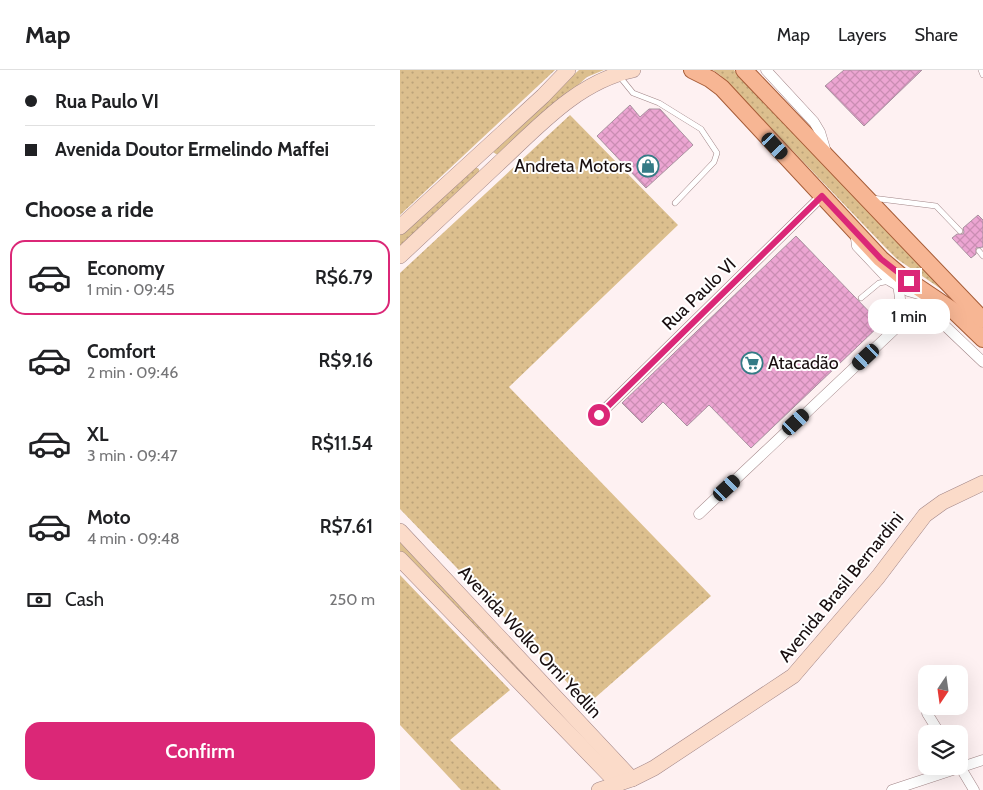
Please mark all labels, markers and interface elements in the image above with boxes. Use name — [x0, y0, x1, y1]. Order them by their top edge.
text: Map — [25, 20, 71, 49]
text: Map — [777, 24, 810, 46]
text: Layers — [838, 24, 887, 46]
text: Share — [915, 24, 958, 46]
text: Rua Paulo VI — [55, 90, 159, 113]
car — [759, 130, 790, 162]
text: Avenida Doutor Ermelindo Maffei — [55, 138, 329, 161]
shop icon: Andreta Motors — [636, 154, 660, 178]
place label: Andreta Motors — [514, 155, 632, 177]
text: Choose a ride — [25, 196, 154, 223]
street label: Rua Paulo VI — [657, 253, 741, 335]
icon: car — [27, 255, 72, 300]
text: Economy — [87, 257, 165, 280]
text: R$6.79 — [315, 266, 373, 289]
route end — [898, 270, 920, 292]
text: 1 min · 09:45 — [87, 280, 175, 299]
callout: 1 min — [868, 298, 950, 334]
text: 1 min — [891, 307, 927, 326]
icon: car — [27, 338, 72, 383]
text: Comfort — [87, 340, 156, 363]
car — [849, 341, 882, 373]
text: R$9.16 — [319, 349, 373, 372]
supermarket icon: Atacadão — [740, 351, 764, 375]
place label: Atacadão — [768, 352, 839, 374]
text: 2 min · 09:46 — [87, 363, 178, 382]
route start — [588, 404, 610, 426]
car — [779, 406, 812, 438]
icon: car — [27, 421, 72, 466]
text: XL — [87, 423, 108, 446]
text: R$11.54 — [311, 432, 373, 455]
text: 3 min · 09:47 — [87, 446, 178, 465]
car — [710, 472, 743, 504]
icon: car — [27, 504, 72, 549]
text: Moto — [87, 506, 131, 529]
street label: Avenida Brasil Bernardini — [774, 507, 908, 667]
text: R$7.61 — [320, 515, 373, 538]
text: 4 min · 09:48 — [87, 529, 180, 548]
street label: Avenida Wolko Orni Yedlin — [454, 561, 606, 723]
icon: cash — [25, 586, 53, 614]
text: Cash — [65, 588, 104, 611]
text: 250 m — [329, 590, 375, 609]
north arrow — [918, 665, 968, 715]
map controls — [918, 665, 968, 775]
button: Confirm — [25, 722, 375, 780]
button: layers — [918, 725, 968, 775]

